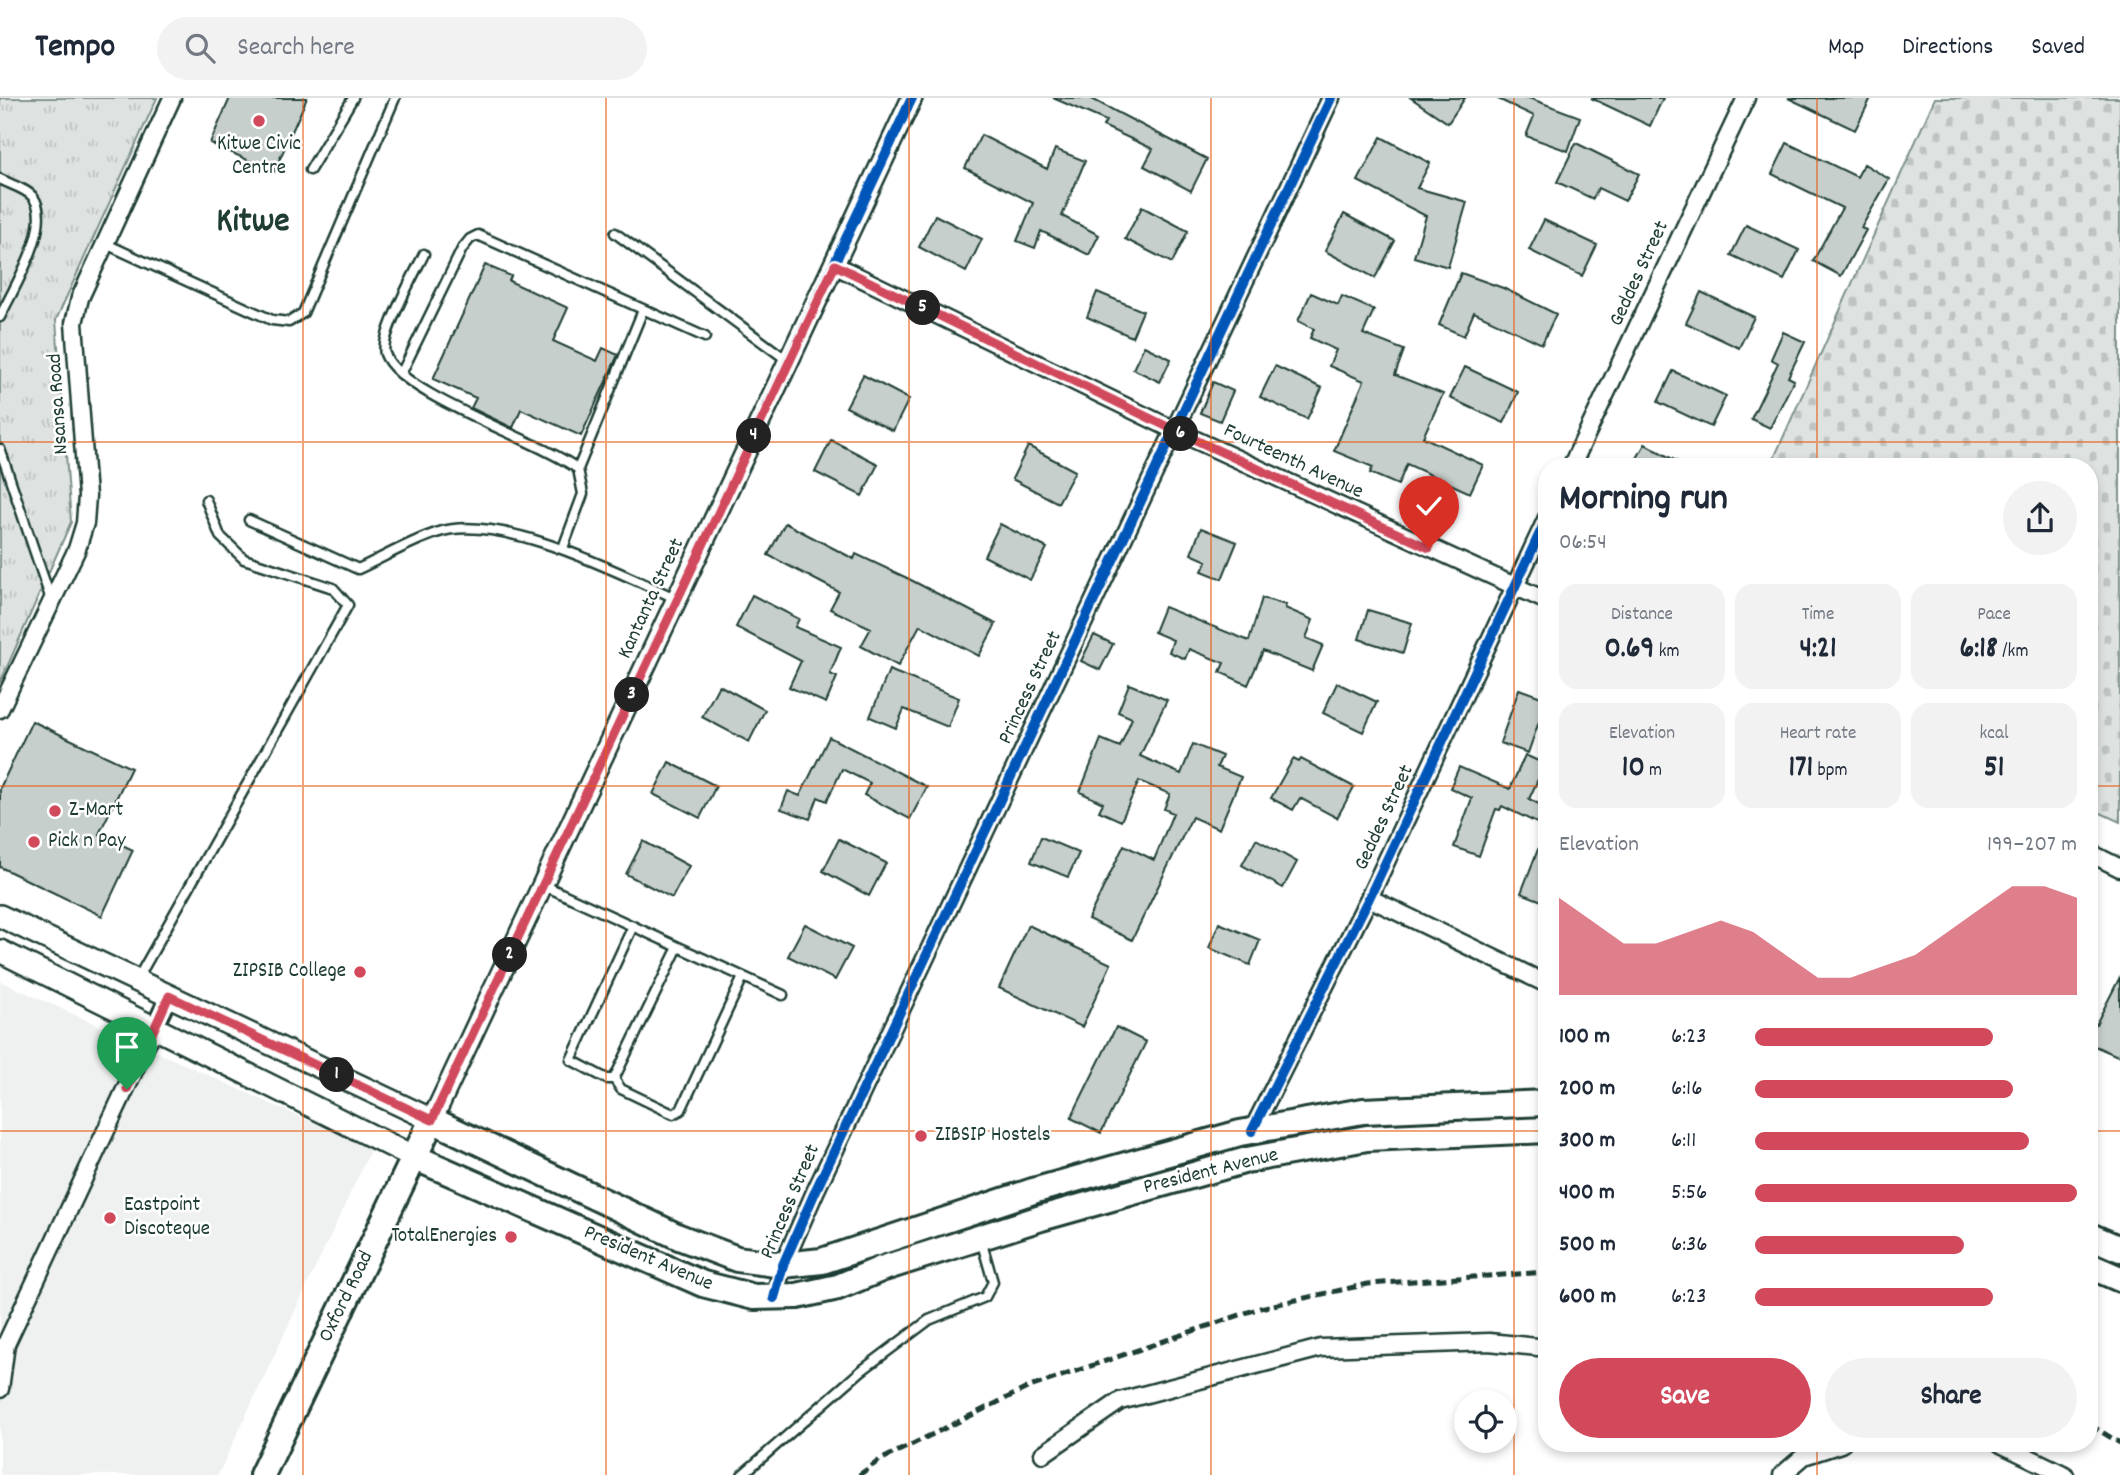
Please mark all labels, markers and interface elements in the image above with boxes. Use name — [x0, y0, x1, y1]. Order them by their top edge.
search box — [157, 17, 647, 80]
text: Tempo — [35, 25, 115, 72]
icon: search — [181, 29, 219, 67]
text: Search here — [237, 30, 355, 67]
text: Map — [1828, 31, 1864, 65]
text: Directions — [1902, 31, 1993, 65]
text: Saved — [2031, 31, 2085, 65]
marker: Kitwe Civic Centre — [251, 113, 267, 129]
place label: Kitwe Civic Centre — [217, 130, 301, 184]
district label: Kitwe — [216, 198, 290, 248]
street label: Geddes Street — [1602, 216, 1678, 332]
pin: 5 — [906, 290, 940, 326]
text: 5 — [918, 294, 927, 321]
street label: Nsansa Road — [40, 352, 78, 456]
pin: 6 — [1164, 416, 1198, 452]
street label: Fourteenth Avenue — [1218, 416, 1368, 508]
pin: 4 — [736, 418, 772, 454]
text: 6 — [1176, 420, 1185, 447]
text: 4 — [750, 422, 757, 449]
text: Morning run — [1559, 473, 1728, 528]
pin — [1399, 476, 1459, 548]
button: share — [2003, 481, 2077, 555]
icon: check — [1410, 487, 1448, 525]
text: 06:54 — [1559, 527, 1607, 560]
street label: Kantanta Street — [611, 534, 693, 664]
text: Distance — [1611, 602, 1673, 629]
text: Time — [1802, 602, 1834, 629]
text: Pace — [1977, 602, 2011, 629]
street label: Princess Street — [992, 626, 1070, 750]
text: 0.69 — [1605, 629, 1654, 672]
text: 4:21 — [1799, 629, 1837, 672]
text: 6:18 — [1960, 629, 1998, 672]
text: km — [1654, 639, 1679, 666]
text: /km — [1998, 639, 2028, 666]
pin: 3 — [614, 678, 650, 712]
text: 3 — [627, 681, 636, 708]
text: Elevation — [1609, 721, 1675, 748]
text: Heart rate — [1780, 721, 1856, 748]
text: kcal — [1980, 721, 2008, 748]
text: 10 — [1622, 748, 1645, 791]
text: 171 — [1788, 748, 1813, 791]
text: 51 — [1984, 748, 2004, 791]
text: m — [1645, 758, 1662, 785]
text: bpm — [1813, 758, 1848, 785]
street label: Geddes Street — [1347, 760, 1423, 876]
place label: Z-Mart — [69, 796, 123, 826]
marker: Z-Mart — [47, 803, 63, 819]
place label: Pick n Pay — [48, 827, 126, 857]
text: Elevation — [1559, 829, 1639, 862]
text: 199–207 m — [1987, 829, 2077, 862]
marker: Pick n Pay — [26, 834, 42, 850]
pin: 2 — [492, 938, 528, 972]
text: 2 — [505, 941, 514, 968]
place label: ZIPSIB College — [233, 957, 346, 987]
marker: ZIPSIB College — [352, 964, 368, 980]
pin — [97, 1017, 157, 1089]
text: 100 m — [1559, 1021, 1610, 1054]
text: 6:23 — [1671, 1021, 1706, 1054]
icon: arrive — [108, 1028, 146, 1066]
pin: 1 — [320, 1058, 354, 1093]
text: 1 — [334, 1061, 339, 1088]
text: 200 m — [1559, 1073, 1615, 1106]
text: 6:16 — [1671, 1073, 1702, 1106]
place label: ZIBSIP Hostels — [935, 1121, 1051, 1151]
text: 300 m — [1559, 1125, 1615, 1158]
text: 6:11 — [1671, 1125, 1696, 1158]
marker: ZIBSIP Hostels — [913, 1128, 929, 1144]
street label: Princess Street — [753, 1140, 829, 1264]
street label: President Avenue — [1140, 1141, 1282, 1203]
text: 400 m — [1559, 1177, 1615, 1210]
text: 5:56 — [1671, 1177, 1707, 1210]
place label: Eastpoint Discoteque — [124, 1191, 210, 1245]
marker: Eastpoint Discoteque — [102, 1210, 118, 1226]
street label: President Avenue — [579, 1218, 717, 1300]
place label: TotalEnergies — [391, 1222, 497, 1252]
marker: TotalEnergies — [503, 1229, 519, 1245]
text: 500 m — [1559, 1229, 1616, 1262]
text: 6:36 — [1671, 1229, 1708, 1262]
street label: Oxford Road — [312, 1246, 382, 1348]
text: 600 m — [1559, 1281, 1616, 1314]
text: 6:23 — [1671, 1281, 1706, 1314]
button: Save — [1559, 1358, 1811, 1438]
button: Share — [1825, 1358, 2077, 1438]
map controls — [1454, 1390, 1517, 1453]
button: locate — [1454, 1390, 1517, 1453]

